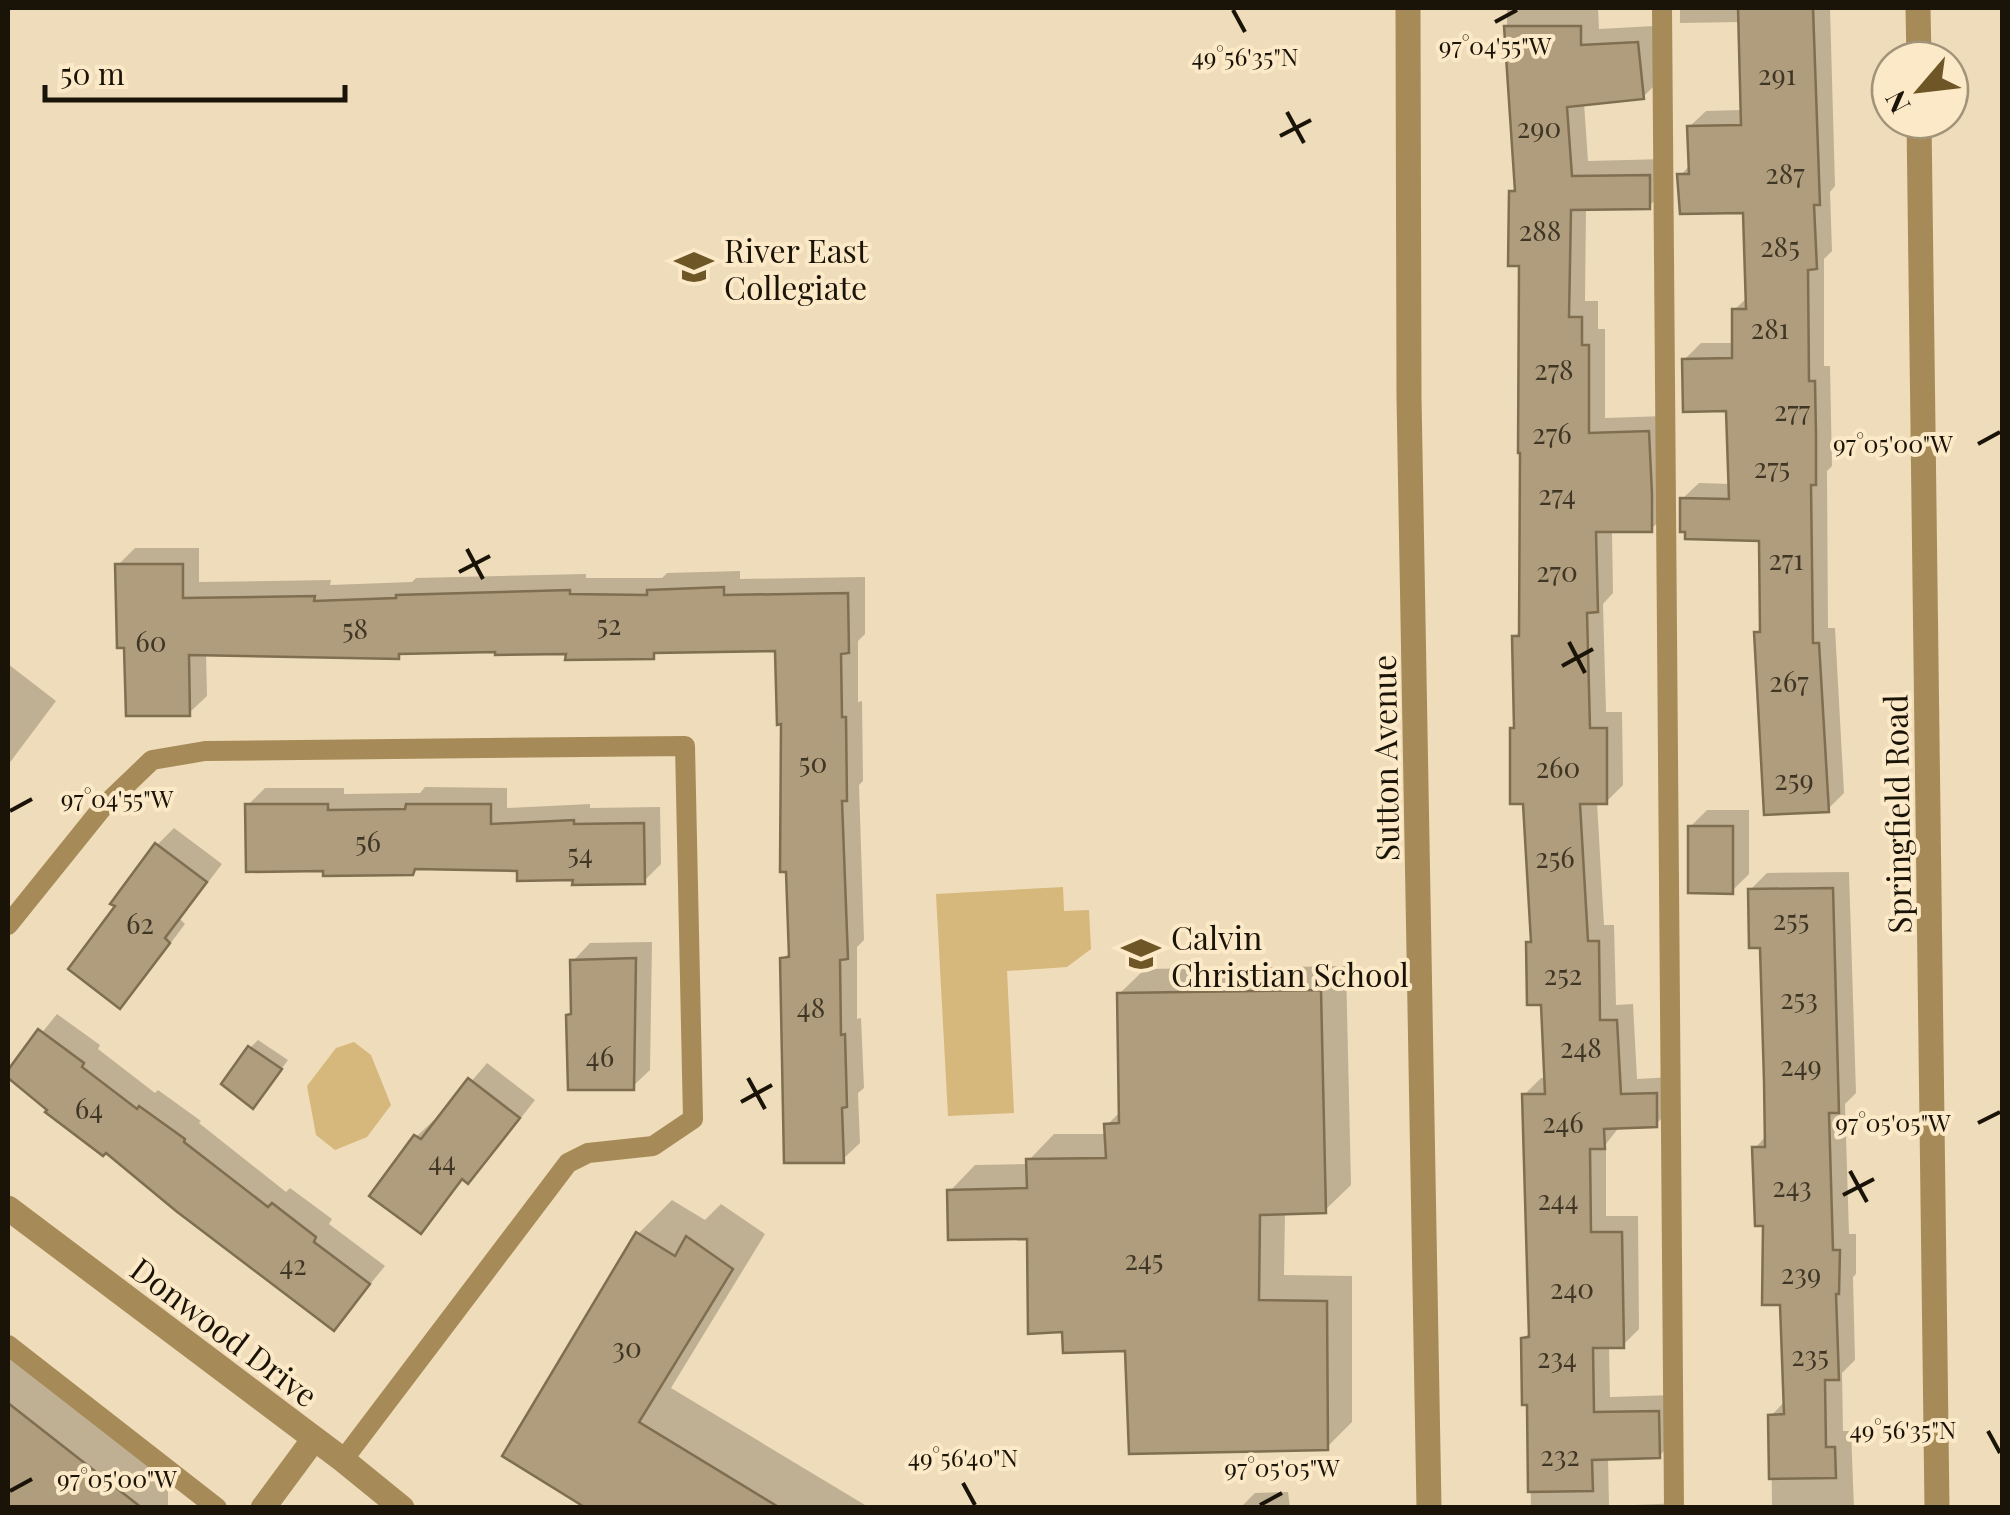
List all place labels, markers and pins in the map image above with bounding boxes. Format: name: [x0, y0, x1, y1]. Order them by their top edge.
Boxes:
place label: River East Collegiate: [724, 228, 869, 308]
school or university icon: River East Collegiate: [673, 246, 715, 288]
place label: Calvin Christian School: [1171, 915, 1409, 995]
school or university icon: Calvin Christian School: [1120, 933, 1162, 975]

